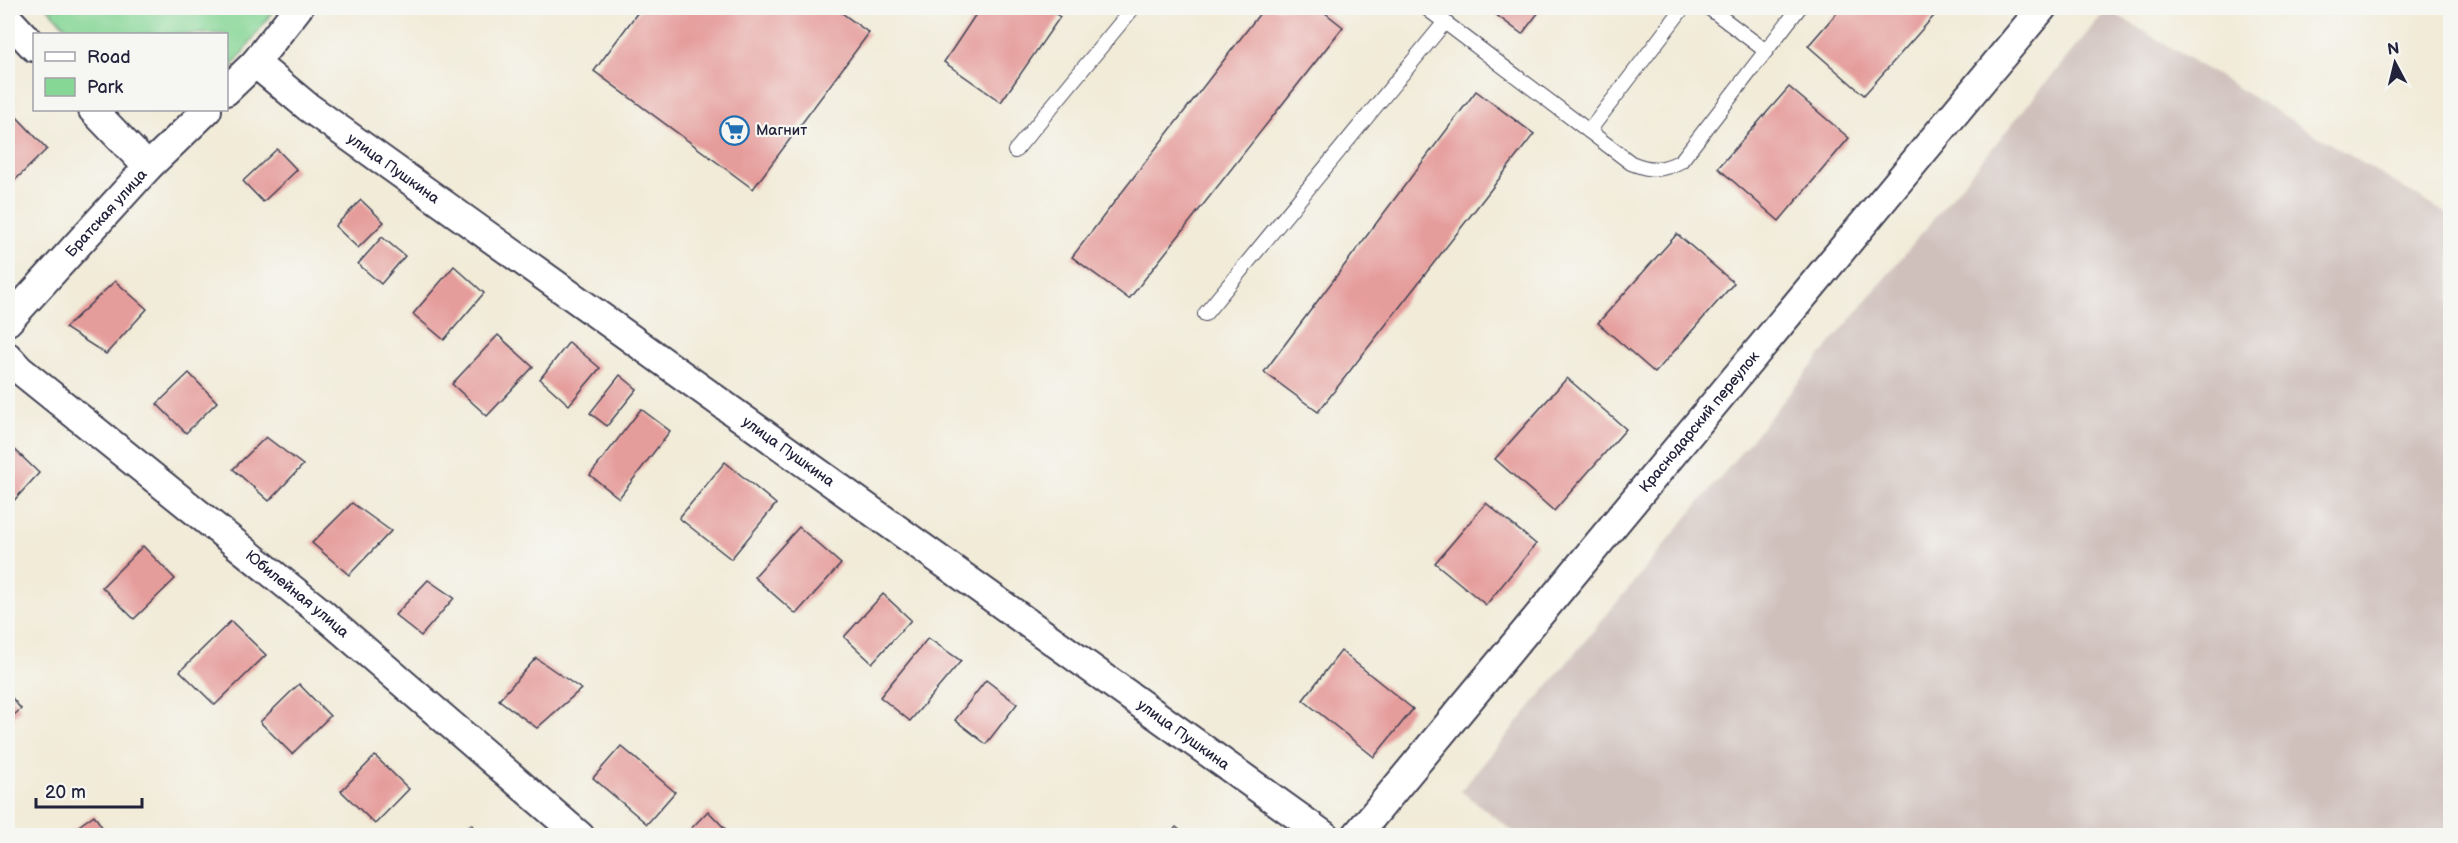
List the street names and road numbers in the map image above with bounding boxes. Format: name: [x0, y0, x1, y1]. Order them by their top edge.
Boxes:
street label: улица Пушкина: [344, 129, 443, 208]
street label: Братская улица: [61, 165, 151, 261]
street label: Краснодарский переулок: [1635, 347, 1763, 496]
street label: улица Пушкина: [739, 412, 838, 491]
street label: Юбилейная улица: [242, 546, 353, 642]
street label: улица Пушкина: [1134, 695, 1233, 774]

